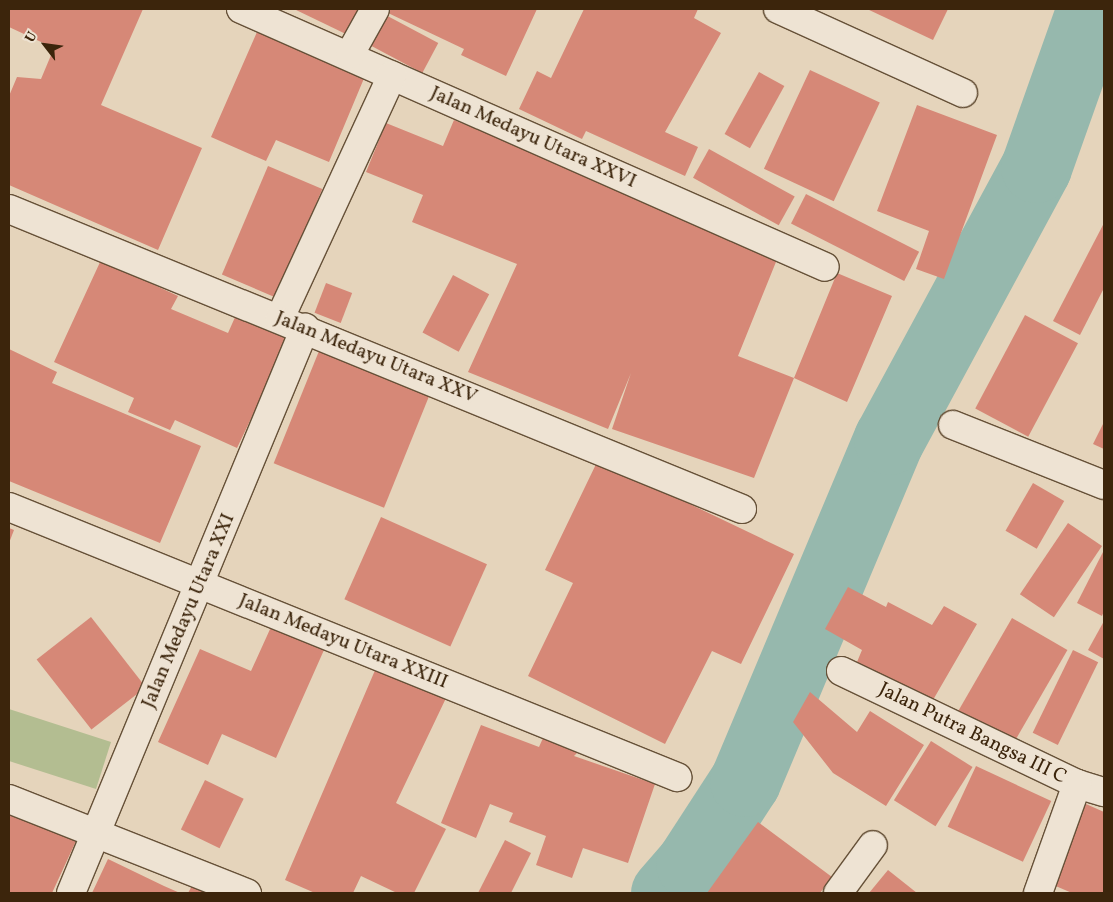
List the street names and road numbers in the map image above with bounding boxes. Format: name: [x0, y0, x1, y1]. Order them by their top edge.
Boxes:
street label: Jalan Medayu Utara XXVI: [426, 82, 640, 194]
street label: Jalan Medayu Utara XXV: [271, 306, 481, 410]
street label: Jalan Medayu Utara XXI: [137, 510, 241, 712]
street label: Jalan Medayu Utara XXIII: [235, 589, 451, 695]
street label: Jalan Putra Bangsa III C: [874, 678, 1070, 790]

